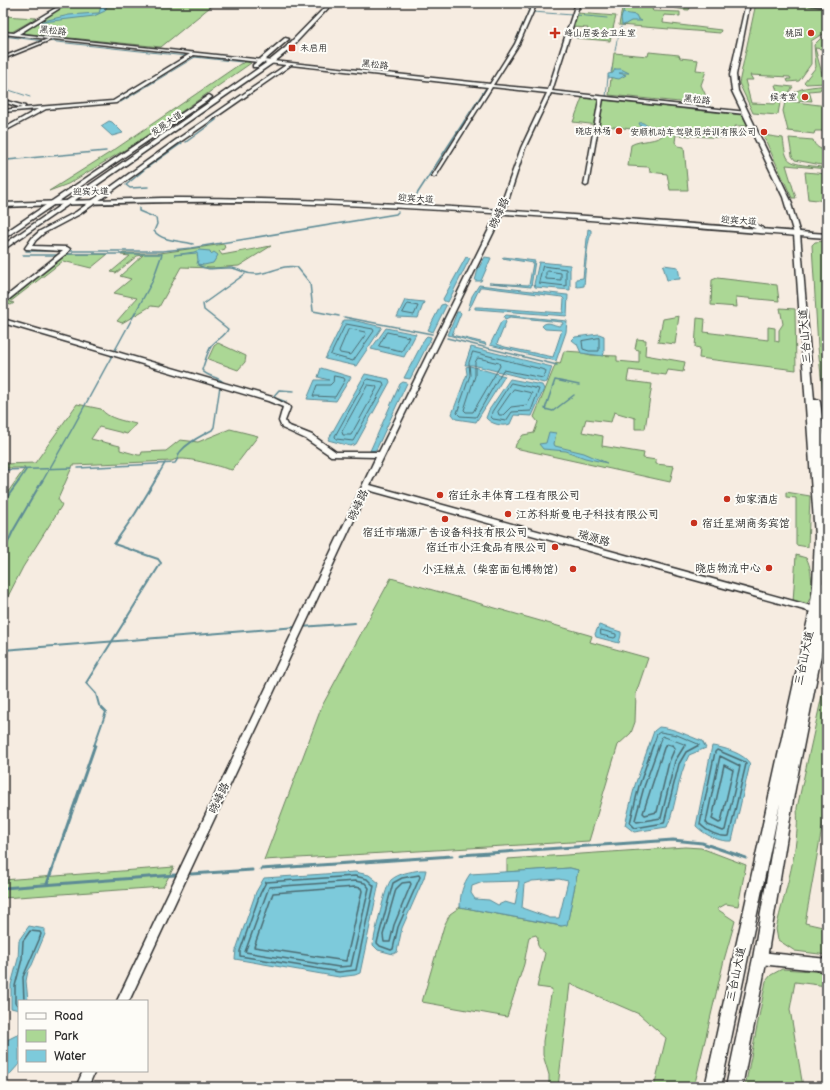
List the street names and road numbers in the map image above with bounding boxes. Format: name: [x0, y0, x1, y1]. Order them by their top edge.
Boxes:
street label: 黑松路: [39, 24, 67, 38]
street label: 黑松路: [361, 58, 389, 72]
street label: 黑松路: [683, 93, 711, 107]
street label: 发展大道: [149, 109, 185, 139]
street label: 迎宾大道: [73, 186, 109, 198]
street label: 迎宾大道: [398, 192, 434, 206]
street label: 晓峰路: [486, 195, 512, 231]
street label: 迎宾大道: [721, 214, 757, 228]
street label: 三台山大道: [797, 308, 813, 364]
street label: 晓峰路: [345, 487, 371, 523]
street label: 瑞源路: [576, 527, 612, 549]
street label: 三台山大道: [792, 630, 816, 686]
street label: 晓峰路: [206, 780, 232, 816]
street label: 三台山大道: [724, 946, 748, 1002]

